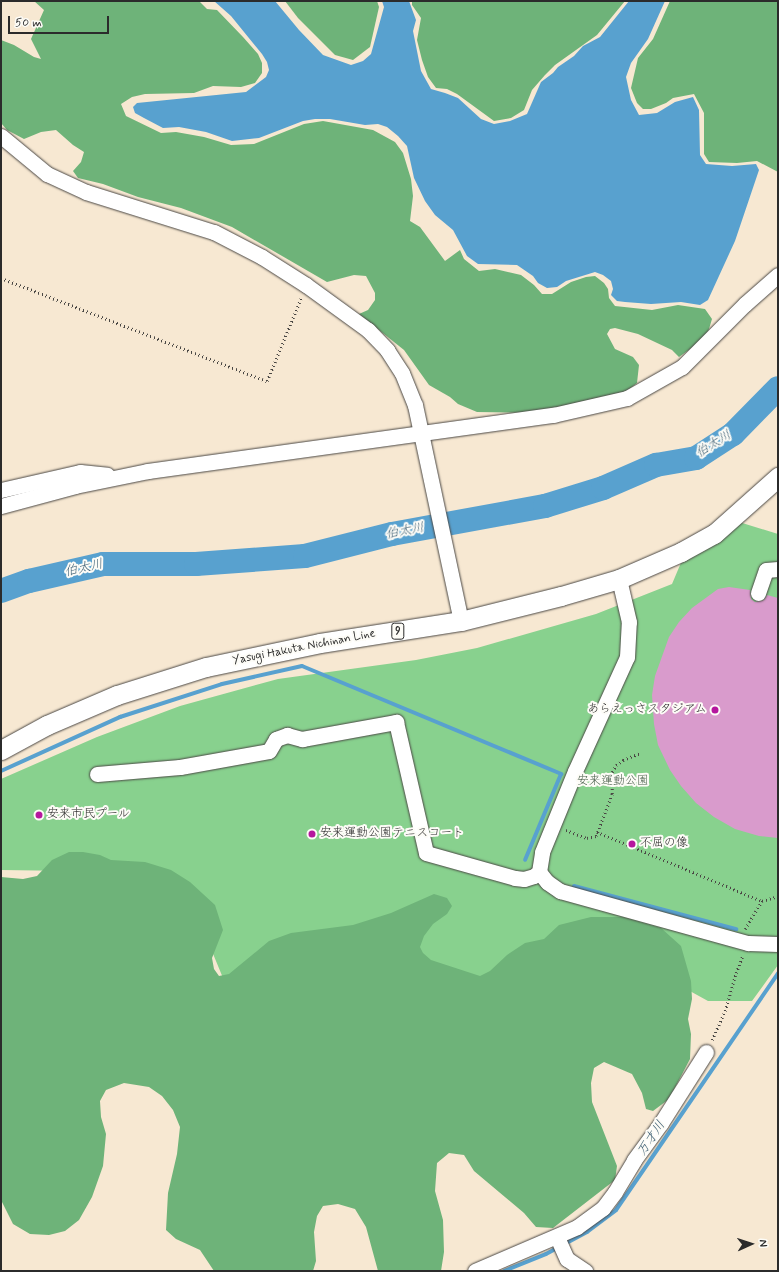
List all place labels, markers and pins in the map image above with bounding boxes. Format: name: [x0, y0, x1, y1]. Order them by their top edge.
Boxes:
place label: あらえっさスタジアム: [587, 703, 707, 717]
marker: あらえっさスタジアム: [710, 705, 720, 715]
place label: 安来市民プール: [47, 808, 130, 822]
marker: 安来市民プール: [34, 810, 44, 820]
place label: 安来運動公園テニスコート: [320, 827, 464, 841]
marker: 安来運動公園テニスコート: [307, 829, 317, 839]
place label: 不屈の像: [640, 837, 688, 851]
marker: 不屈の像: [627, 839, 637, 849]

